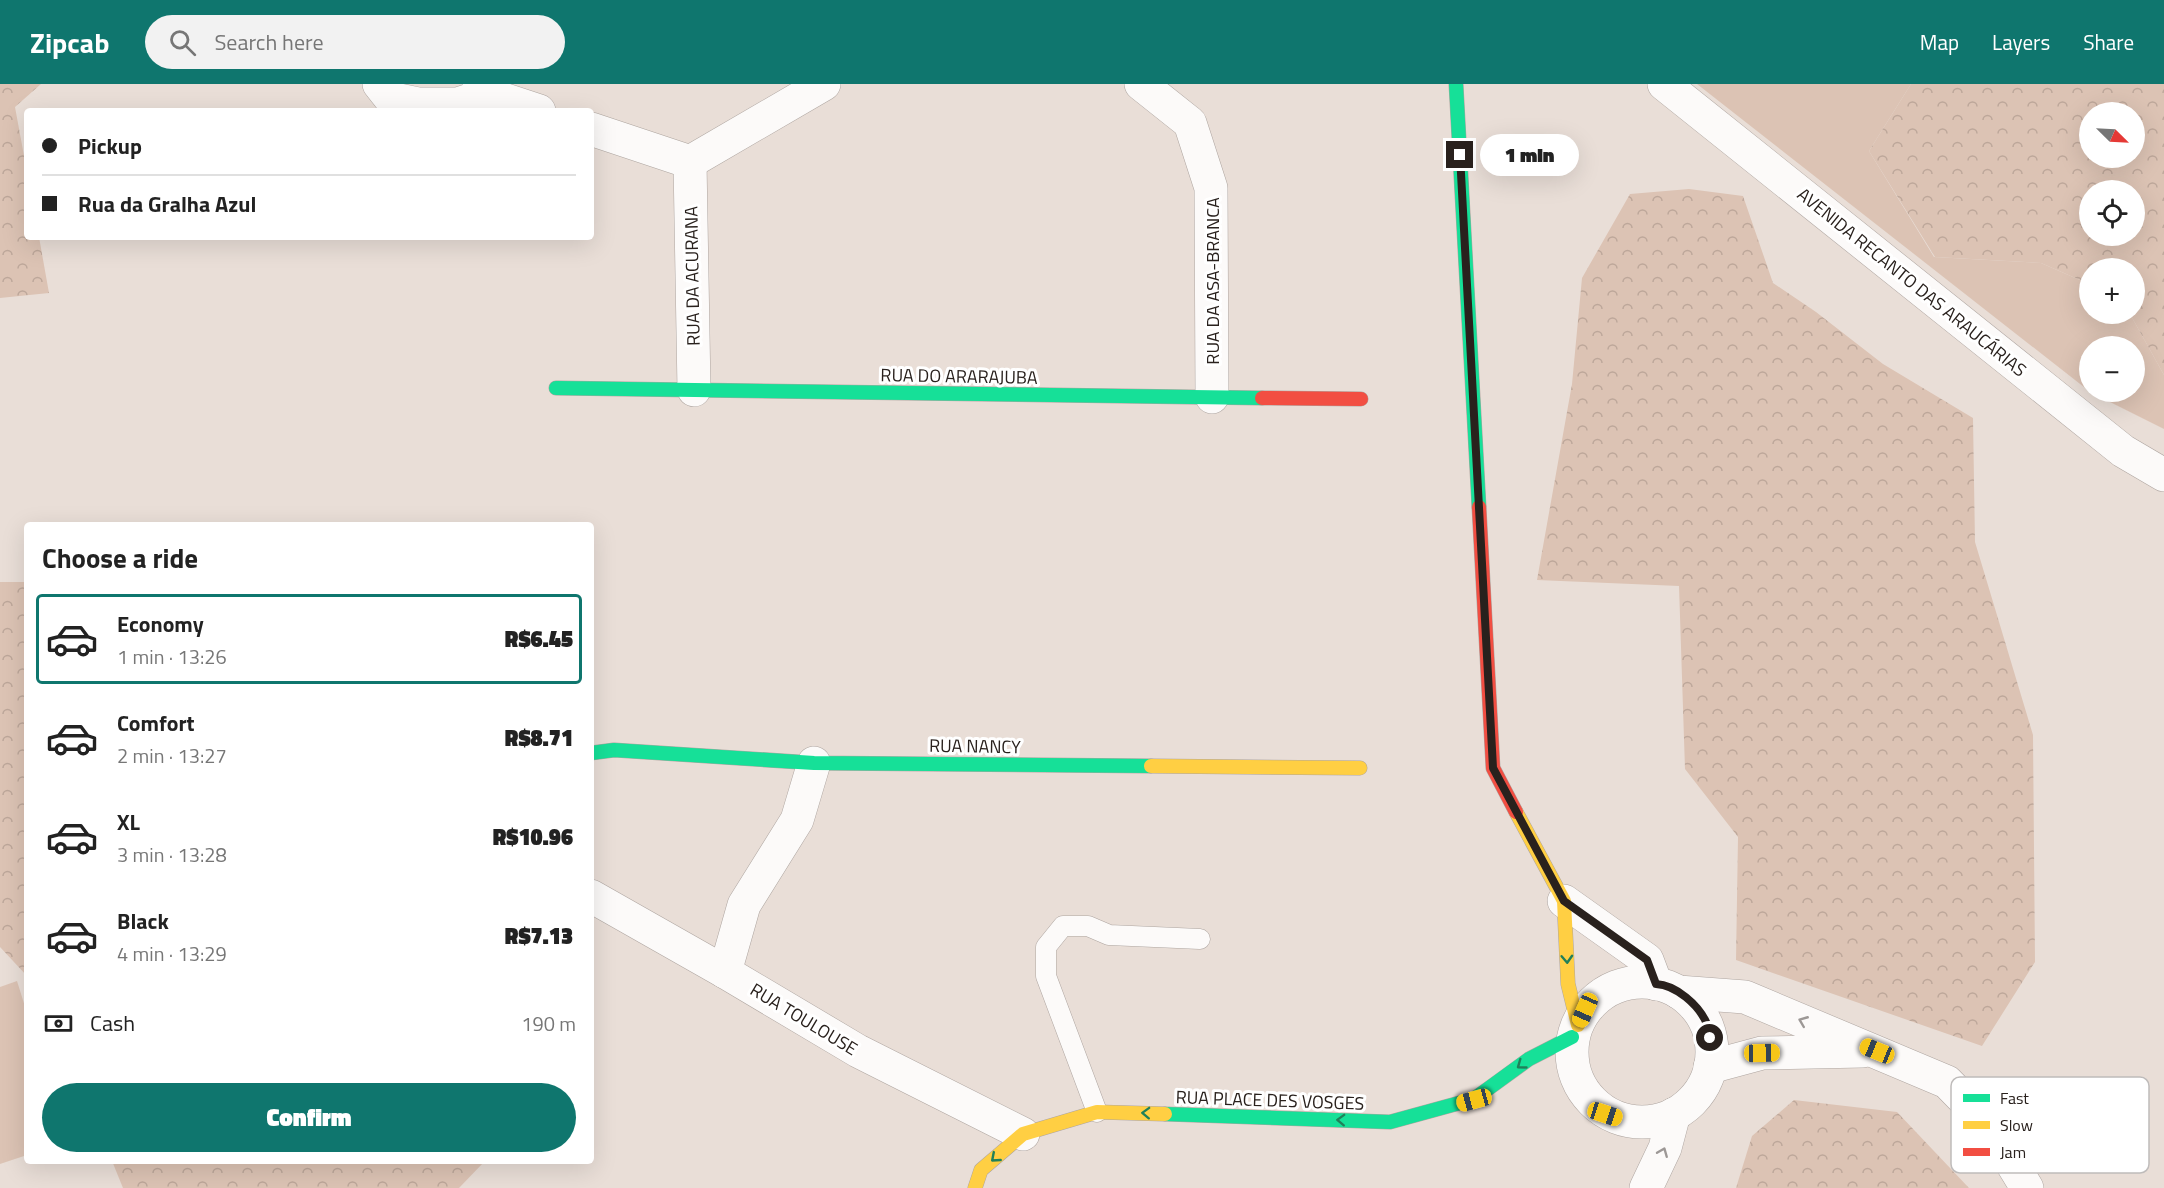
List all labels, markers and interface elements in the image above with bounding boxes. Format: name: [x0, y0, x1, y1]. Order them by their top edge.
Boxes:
search box: [145, 15, 565, 69]
text: Zipcab: [30, 21, 109, 64]
text: Search here: [214, 25, 324, 59]
icon: search: [166, 26, 199, 59]
text: Map: [1920, 26, 1959, 58]
text: Layers: [1992, 26, 2050, 58]
text: Share: [2083, 26, 2134, 58]
north arrow: [2079, 102, 2145, 168]
map controls: [2079, 102, 2145, 402]
text: Pickup: [78, 129, 142, 163]
callout: 1 min: [1481, 134, 1580, 176]
text: 1 min: [1505, 139, 1554, 170]
route end: [1446, 141, 1473, 168]
button: locate: [2079, 180, 2145, 246]
street label: AVENIDA RECANTO DAS ARAUCÁRIAS: [1792, 181, 2032, 383]
text: Rua da Gralha Azul: [78, 187, 256, 221]
street label: RUA DA ASA-BRANCA: [1199, 197, 1226, 365]
street label: RUA DA ACURANA: [677, 206, 707, 346]
button: +: [2079, 258, 2145, 324]
button: −: [2079, 336, 2145, 402]
street label: RUA DO ARARAJUBA: [880, 361, 1038, 391]
text: Choose a ride: [42, 537, 198, 578]
text: Economy: [117, 607, 204, 641]
icon: car: [45, 612, 99, 666]
text: R$6.45: [505, 622, 573, 656]
text: 1 min · 13:26: [117, 641, 227, 672]
text: Comfort: [117, 706, 195, 740]
icon: car: [45, 711, 99, 765]
text: R$8.71: [505, 721, 573, 755]
street label: RUA NANCY: [929, 732, 1021, 760]
text: 2 min · 13:27: [117, 740, 227, 771]
text: XL: [117, 805, 140, 839]
icon: car: [45, 810, 99, 864]
text: R$10.96: [493, 820, 573, 854]
text: 3 min · 13:28: [117, 839, 227, 870]
text: Black: [117, 904, 169, 938]
icon: car: [45, 909, 99, 963]
text: R$7.13: [505, 919, 573, 953]
text: 4 min · 13:29: [117, 938, 227, 969]
one-way arrow: [1561, 955, 1574, 964]
street label: RUA TOULOUSE: [745, 976, 863, 1062]
car: [1569, 990, 1601, 1030]
text: Cash: [90, 1006, 135, 1040]
icon: cash: [42, 1007, 75, 1040]
text: 190 m: [521, 1008, 576, 1039]
one-way arrow: [1798, 1016, 1809, 1028]
route start: [1696, 1024, 1723, 1051]
car: [1857, 1036, 1897, 1066]
car: [1744, 1044, 1780, 1062]
one-way arrow: [1517, 1058, 1528, 1069]
legend: [1951, 1077, 2149, 1173]
button: Confirm: [42, 1083, 576, 1152]
street label: RUA PLACE DES VOSGES: [1175, 1083, 1365, 1117]
text: Fast: [2000, 1086, 2029, 1110]
car: [1454, 1087, 1494, 1113]
car: [1585, 1100, 1625, 1128]
one-way arrow: [1141, 1107, 1150, 1120]
text: Slow: [2000, 1113, 2033, 1137]
one-way arrow: [1336, 1114, 1345, 1127]
text: Jam: [2000, 1140, 2026, 1164]
one-way arrow: [1656, 1147, 1668, 1158]
one-way arrow: [991, 1151, 1002, 1162]

